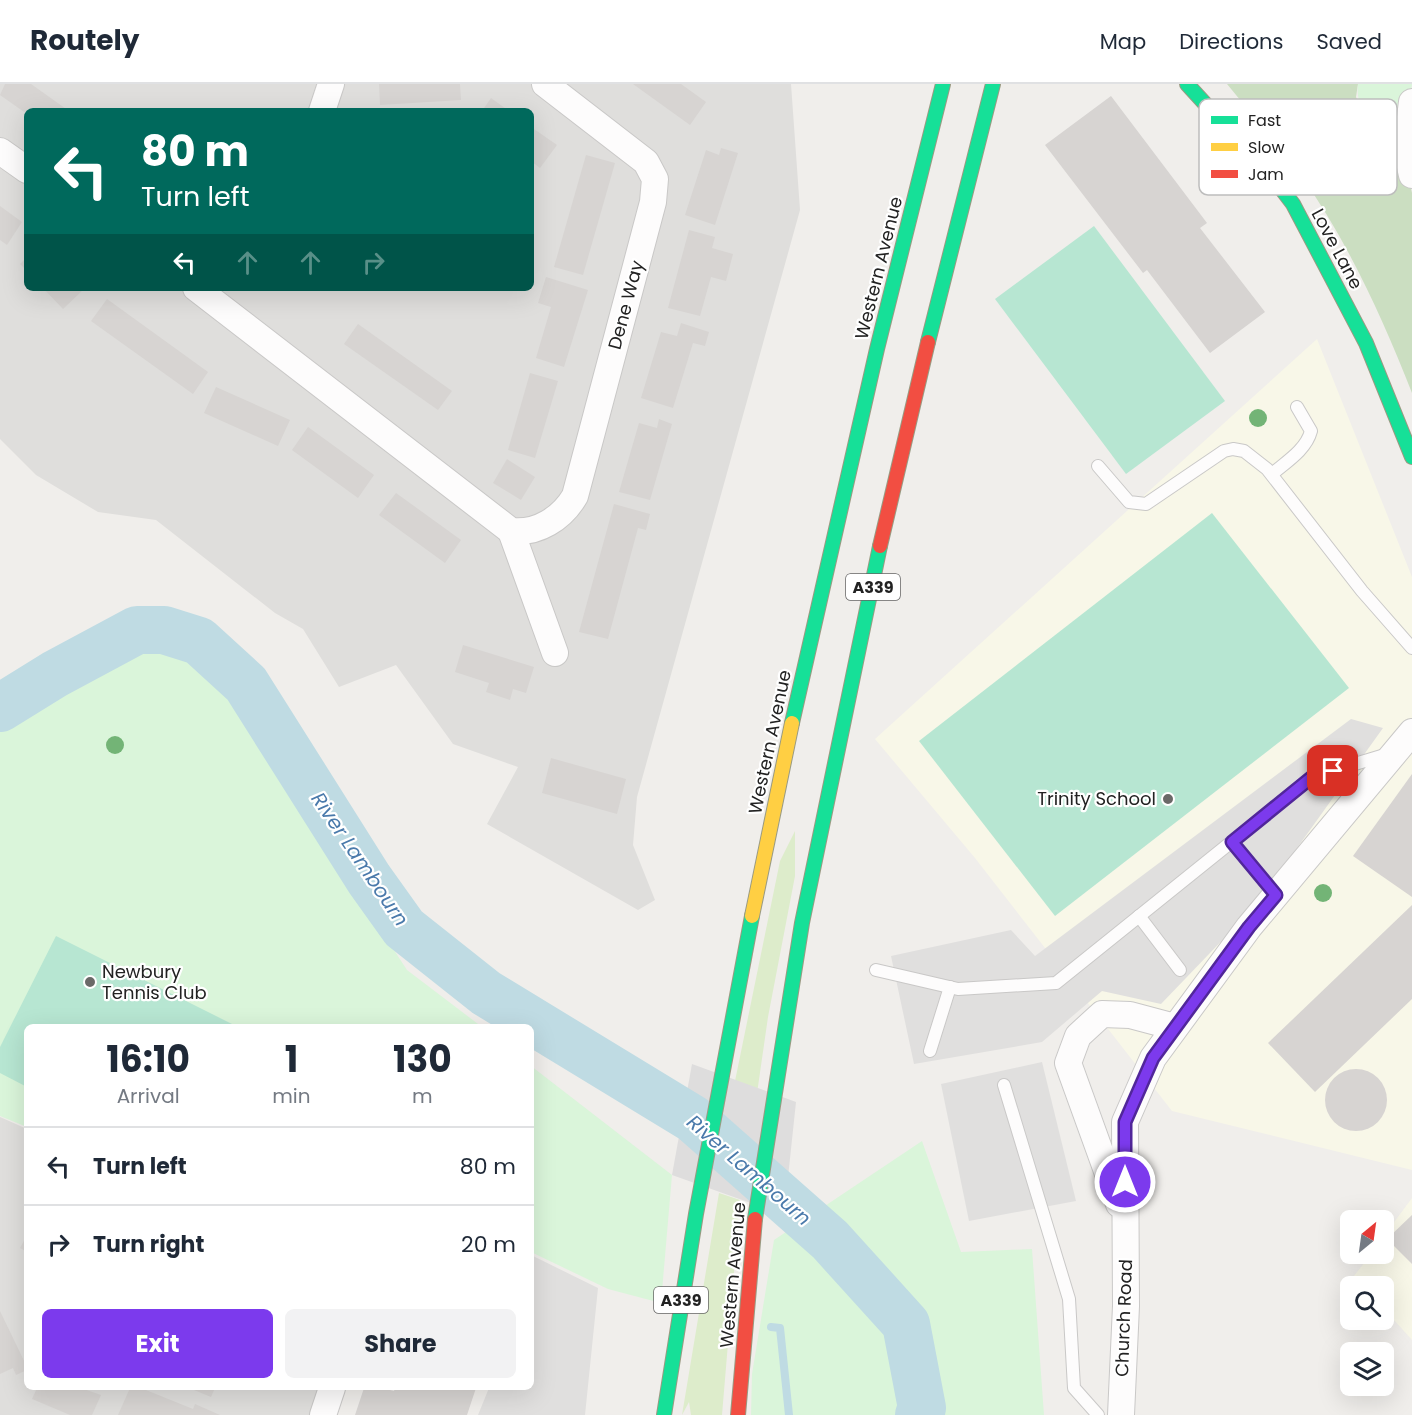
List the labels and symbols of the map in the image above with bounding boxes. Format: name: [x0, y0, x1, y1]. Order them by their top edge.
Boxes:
legend: [1199, 99, 1397, 195]
text: Fast: [1248, 109, 1281, 132]
text: Slow: [1248, 136, 1285, 159]
text: Jam: [1248, 163, 1284, 186]
street label: Western Avenue: [849, 194, 908, 342]
street label: Love Lane: [1306, 204, 1369, 293]
street label: Dene Way: [602, 258, 649, 352]
road number: A339: [846, 574, 900, 600]
street label: Western Avenue: [742, 668, 797, 816]
pin: [1307, 745, 1358, 796]
water label: River Lambourn: [305, 786, 415, 932]
place label: Trinity School: [1037, 786, 1156, 811]
marker: Trinity School: [1161, 792, 1175, 806]
place label: Newbury Tennis Club: [102, 959, 207, 1005]
marker: Newbury Tennis Club: [83, 975, 97, 989]
water label: River Lambourn: [681, 1108, 817, 1232]
position arrow: [1093, 1150, 1157, 1214]
street label: Western Avenue: [714, 1201, 751, 1349]
north arrow: [1340, 1210, 1394, 1264]
street label: Church Road: [1109, 1259, 1138, 1377]
road number: A339: [654, 1287, 708, 1313]

